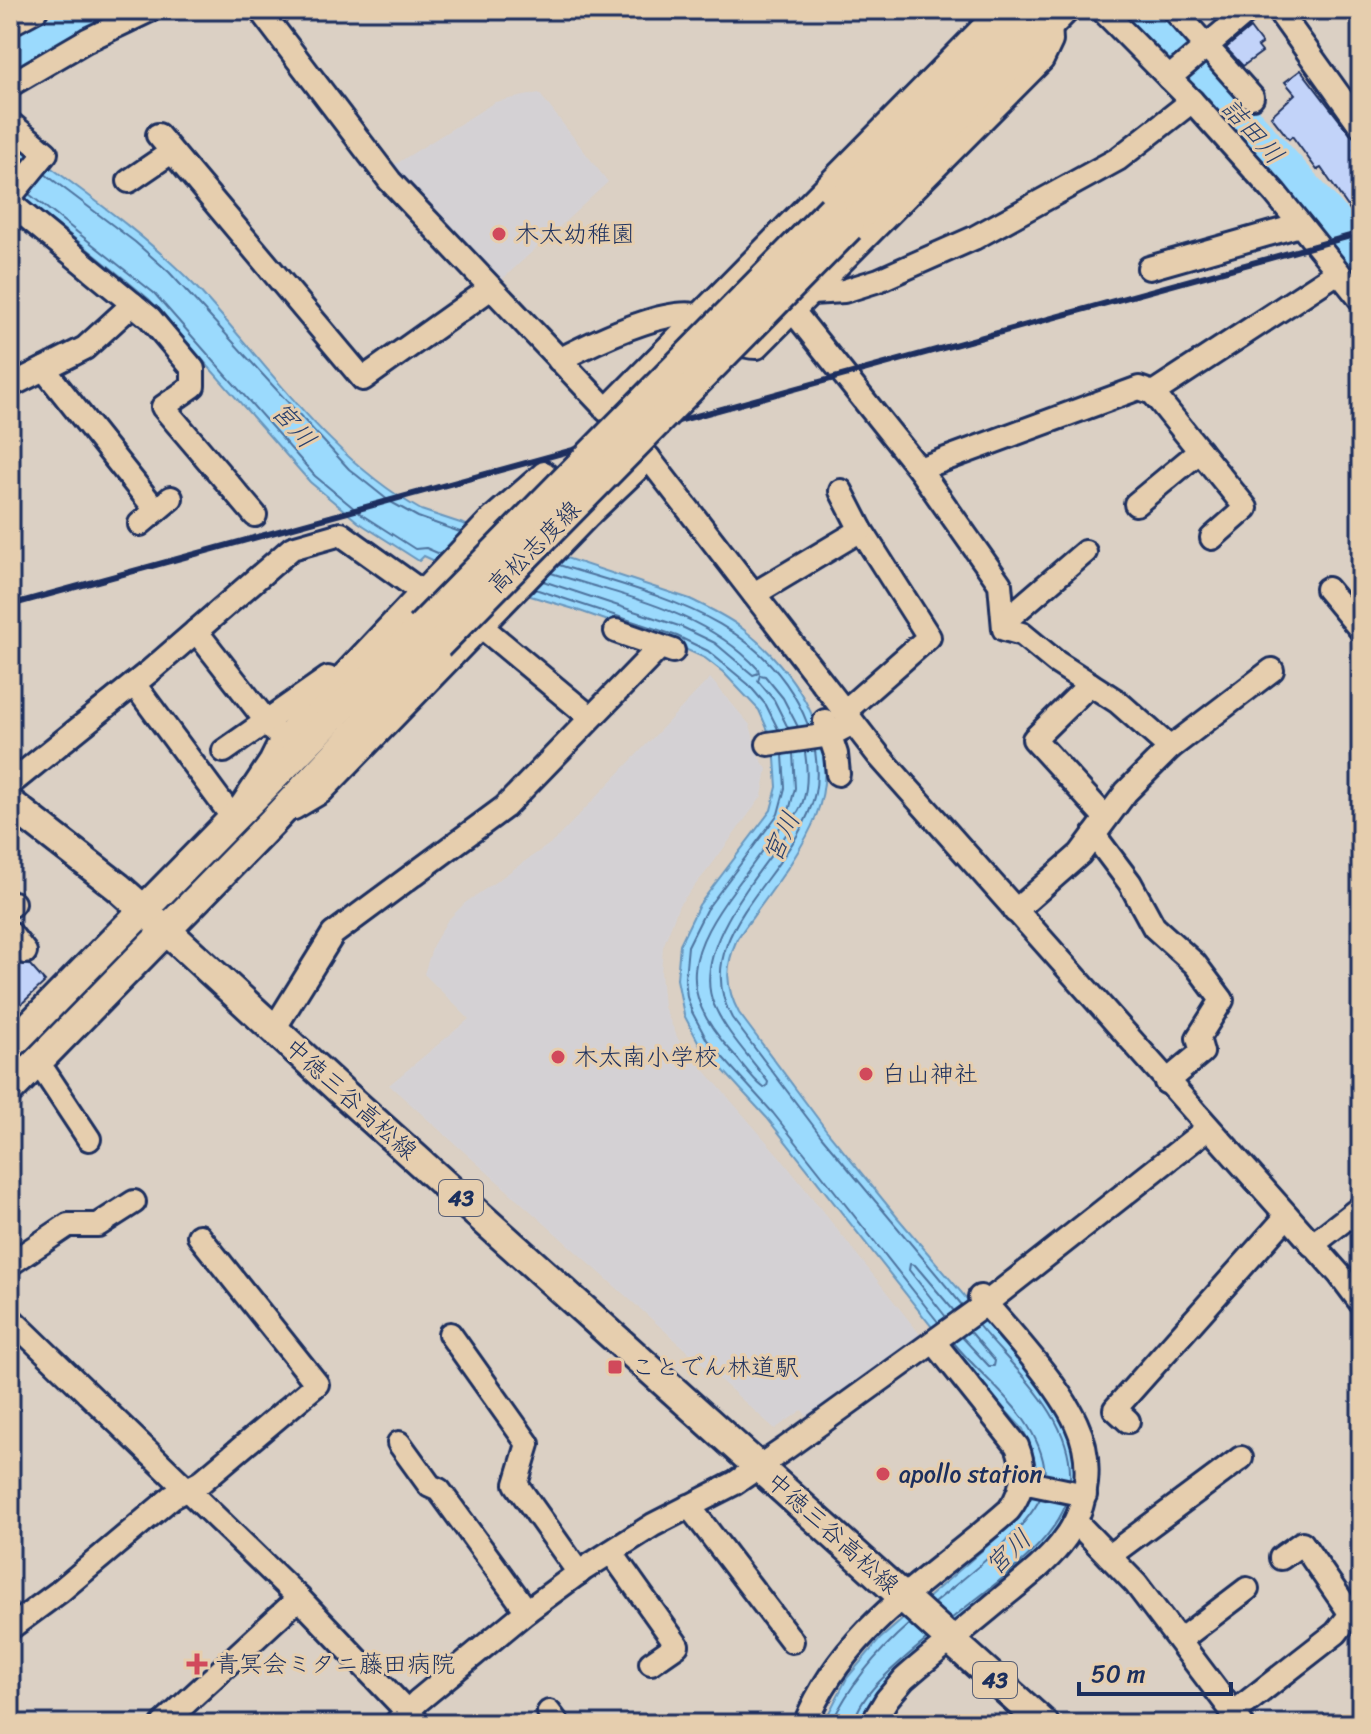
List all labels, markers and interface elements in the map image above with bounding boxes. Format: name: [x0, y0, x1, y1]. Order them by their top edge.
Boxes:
water label: 詰田川: [1210, 87, 1296, 175]
place label: 木太幼稚園: [515, 213, 635, 255]
marker: 木太幼稚園: [490, 225, 508, 243]
water label: 宮川: [260, 390, 328, 460]
street label: 高松志度線: [477, 490, 591, 604]
water label: 宮川: [749, 804, 813, 870]
street label: 中徳三谷高松線: [275, 1027, 427, 1171]
place label: 木太南小学校: [574, 1036, 718, 1078]
marker: 木太南小学校: [549, 1048, 567, 1066]
place label: 白山神社: [882, 1053, 978, 1095]
marker: 白山神社: [857, 1065, 875, 1083]
road number: 43: [439, 1180, 483, 1216]
place label: ことでん林道駅: [631, 1346, 799, 1388]
marker: ことでん林道駅: [606, 1358, 624, 1376]
place label: apollo station: [899, 1453, 1042, 1495]
street label: 中徳三谷高松線: [757, 1461, 909, 1605]
marker: apollo station: [874, 1465, 892, 1483]
water label: 宮川: [973, 1517, 1043, 1587]
place label: 青冥会ミタニ藤田病院: [215, 1643, 455, 1685]
scale bar: [1079, 1646, 1231, 1696]
marker: 青冥会ミタニ藤田病院: [186, 1653, 208, 1675]
text: 50 m: [1091, 1653, 1146, 1695]
road number: 43: [973, 1662, 1017, 1698]

